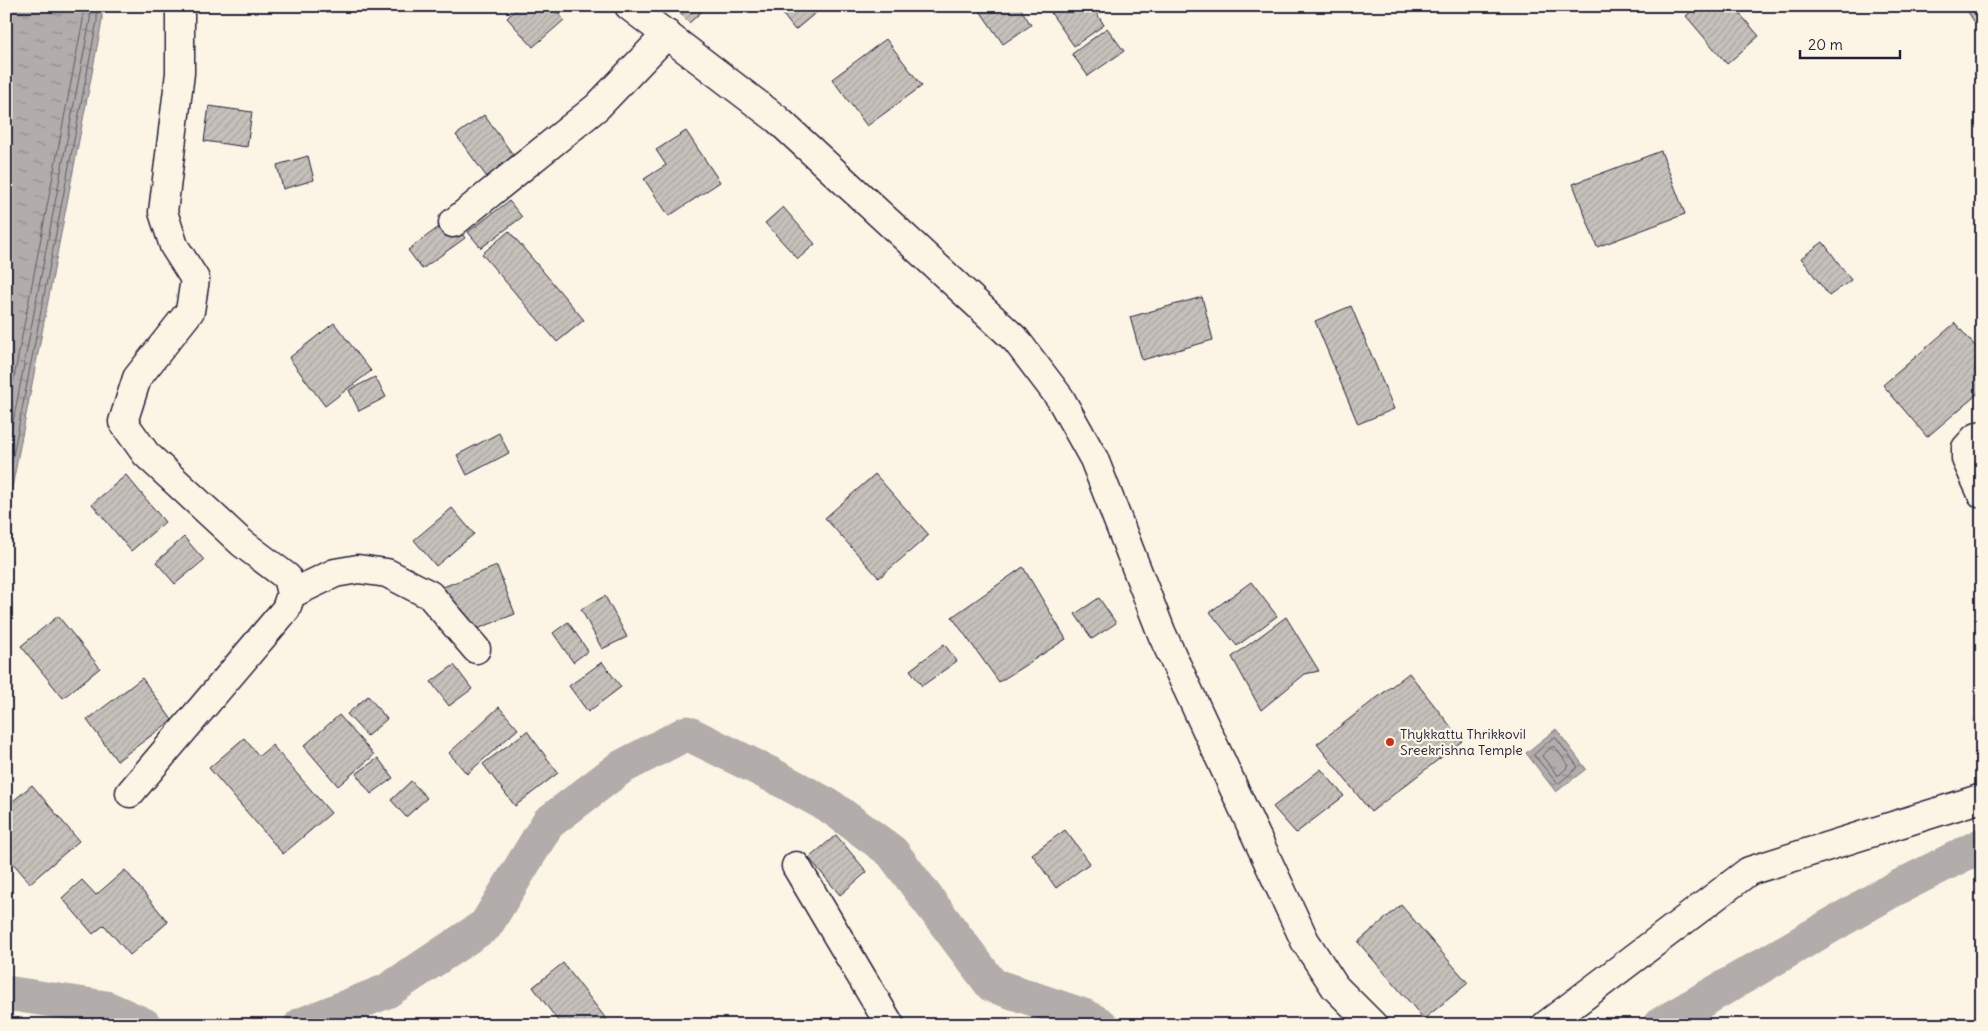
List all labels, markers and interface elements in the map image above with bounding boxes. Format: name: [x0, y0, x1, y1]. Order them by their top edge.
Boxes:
scale bar: [1800, 28, 1900, 60]
text: 20 m: [1808, 35, 1843, 54]
place label: Thykkattu Thrikkovil Sreekrishna Temple: [1400, 725, 1526, 759]
marker: Thykkattu Thrikkovil Sreekrishna Temple: [1384, 736, 1396, 748]

